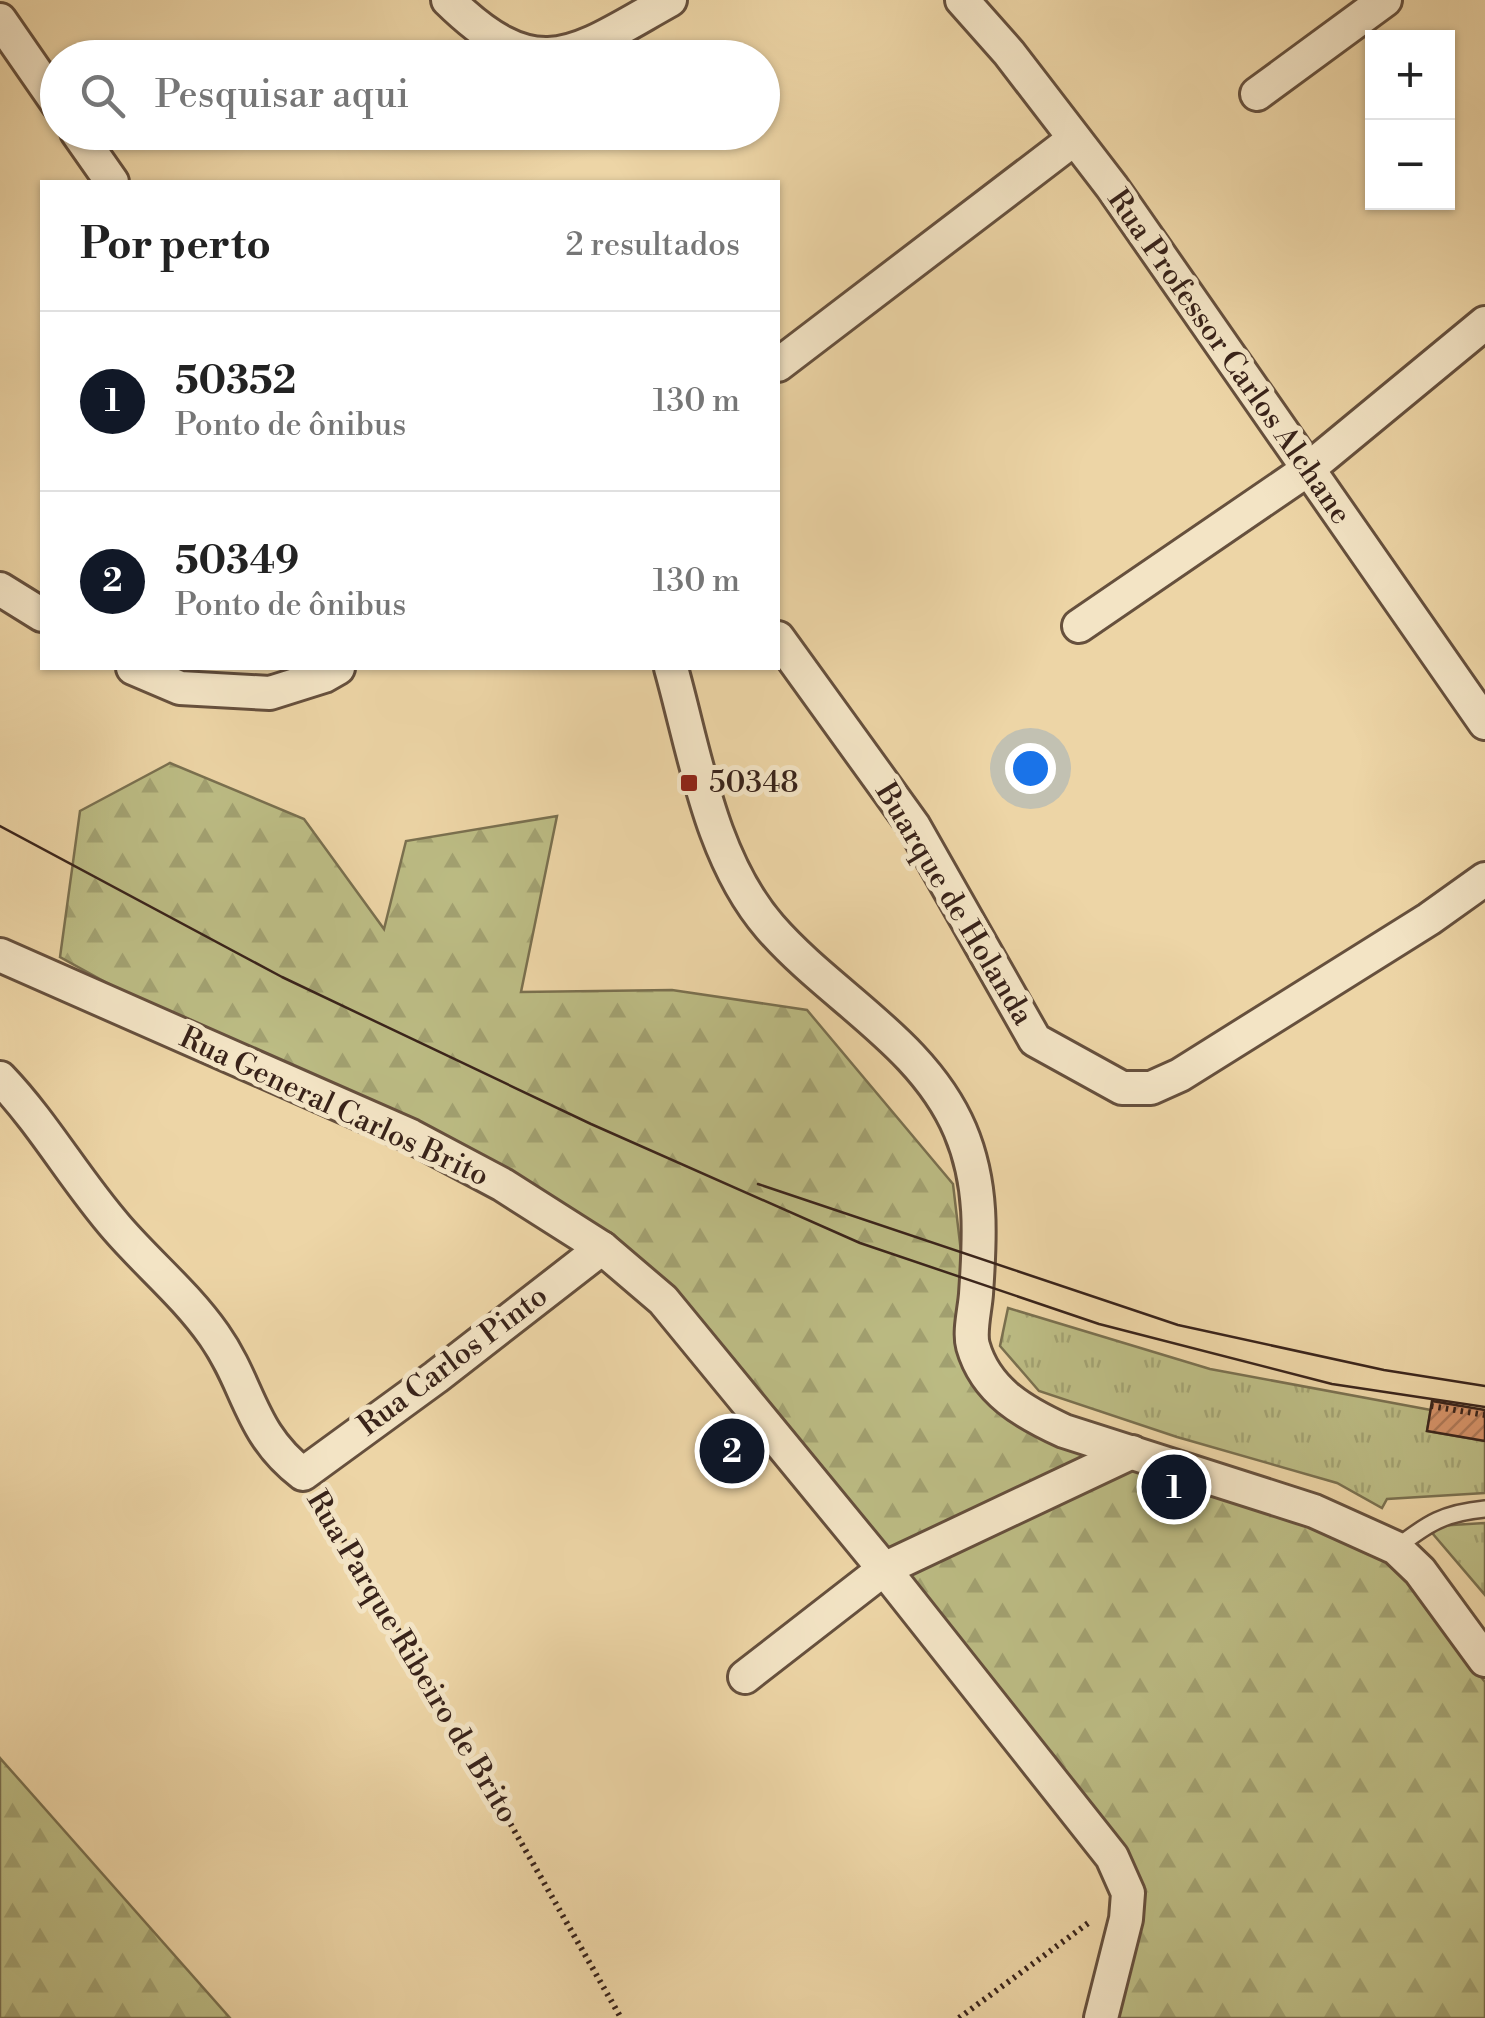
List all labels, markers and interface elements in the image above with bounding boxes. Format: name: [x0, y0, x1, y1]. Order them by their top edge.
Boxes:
map controls: [1365, 30, 1455, 210]
button: +: [1365, 30, 1455, 120]
search box: [40, 40, 780, 150]
icon: search: [75, 68, 130, 123]
text: Pesquisar aqui: [155, 72, 409, 119]
button: −: [1365, 120, 1455, 210]
street label: Rua Professor Carlos Alchane: [1099, 182, 1359, 532]
text: Por perto: [80, 219, 271, 272]
text: 2 resultados: [566, 225, 740, 265]
text: 50352: [175, 358, 296, 405]
text: 1: [105, 381, 120, 421]
text: 130 m: [653, 381, 740, 421]
text: Ponto de ônibus: [175, 405, 406, 445]
text: 50349: [175, 538, 299, 585]
text: 2: [102, 561, 123, 601]
text: 130 m: [653, 561, 740, 601]
text: Ponto de ônibus: [175, 585, 406, 625]
your location: [1005, 743, 1056, 794]
place label: 50348: [709, 764, 799, 802]
marker: 50348: [678, 772, 700, 794]
street label: Buarque de Holanda: [866, 775, 1042, 1033]
street label: Rua General Carlos Brito: [173, 1019, 495, 1195]
street label: Rua Carlos Pinto: [351, 1277, 555, 1445]
pin: 2: [700, 1414, 764, 1488]
pin: 1: [1142, 1450, 1206, 1524]
street label: Rua Parque Ribeiro de Brito: [298, 1484, 526, 1830]

